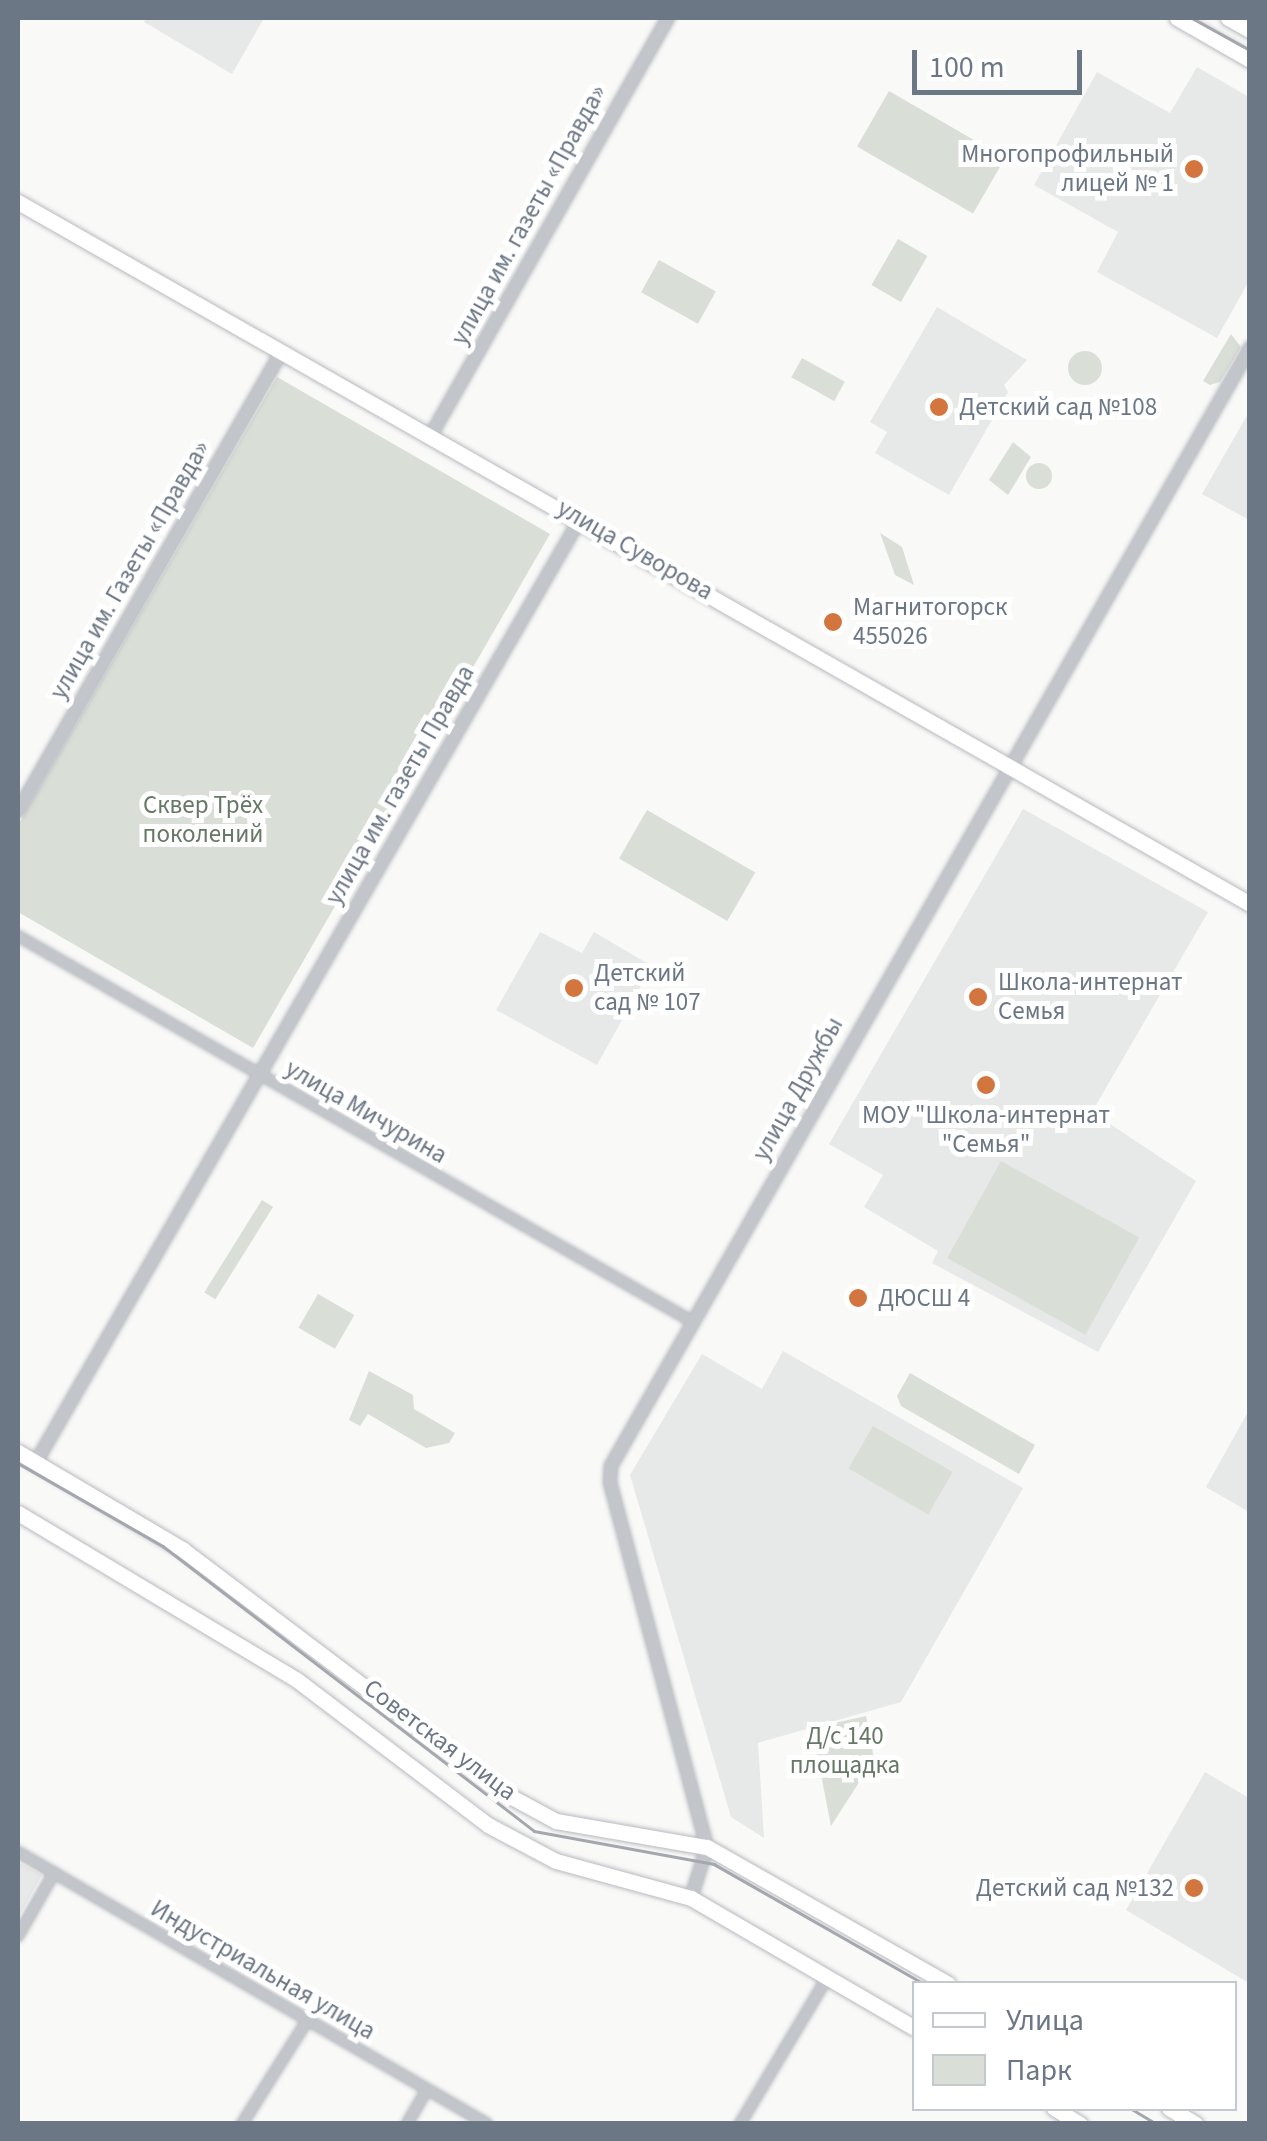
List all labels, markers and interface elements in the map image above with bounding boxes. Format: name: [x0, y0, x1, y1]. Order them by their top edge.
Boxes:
scale bar: [917, 30, 1087, 92]
text: 100 m: [929, 46, 1005, 89]
street label: улица им. газеты «Правда»: [445, 80, 613, 350]
place label: Многопрофильный лицей № 1: [961, 140, 1174, 199]
marker: Многопрофильный лицей № 1: [1183, 158, 1205, 180]
place label: Детский сад №108: [959, 392, 1157, 422]
marker: Детский сад №108: [928, 396, 950, 418]
street label: улица им. Газеты «Правда»: [44, 435, 216, 705]
street label: улица Суворова: [552, 493, 718, 607]
place label: Магнитогорск 455026: [853, 593, 1007, 652]
marker: Магнитогорск 455026: [822, 611, 844, 633]
street label: улица им. газеты Правда: [319, 660, 481, 910]
park label: Сквер Трёх поколений: [143, 791, 263, 850]
place label: Детский сад № 107: [594, 959, 701, 1018]
place label: Школа-интернат Семья: [998, 968, 1182, 1027]
marker: Детский сад № 107: [563, 977, 585, 999]
marker: Школа-интернат Семья: [967, 986, 989, 1008]
street label: улица Дружбы: [746, 1012, 850, 1166]
street label: улица Мичурина: [280, 1054, 452, 1170]
marker: МОУ "Школа-интернат "Семья": [975, 1074, 997, 1096]
place label: МОУ "Школа-интернат "Семья": [862, 1101, 1110, 1160]
place label: ДЮСШ 4: [878, 1283, 970, 1313]
marker: ДЮСШ 4: [847, 1287, 869, 1309]
street label: Советская улица: [358, 1673, 522, 1807]
park label: Д/с 140 площадка: [790, 1722, 900, 1781]
place label: Детский сад №132: [976, 1873, 1174, 1903]
marker: Детский сад №132: [1183, 1877, 1205, 1899]
street label: Индустриальная улица: [145, 1893, 381, 2047]
legend: [912, 1981, 1237, 2111]
text: Улица: [1006, 1999, 1084, 2042]
text: Парк: [1006, 2049, 1072, 2092]

